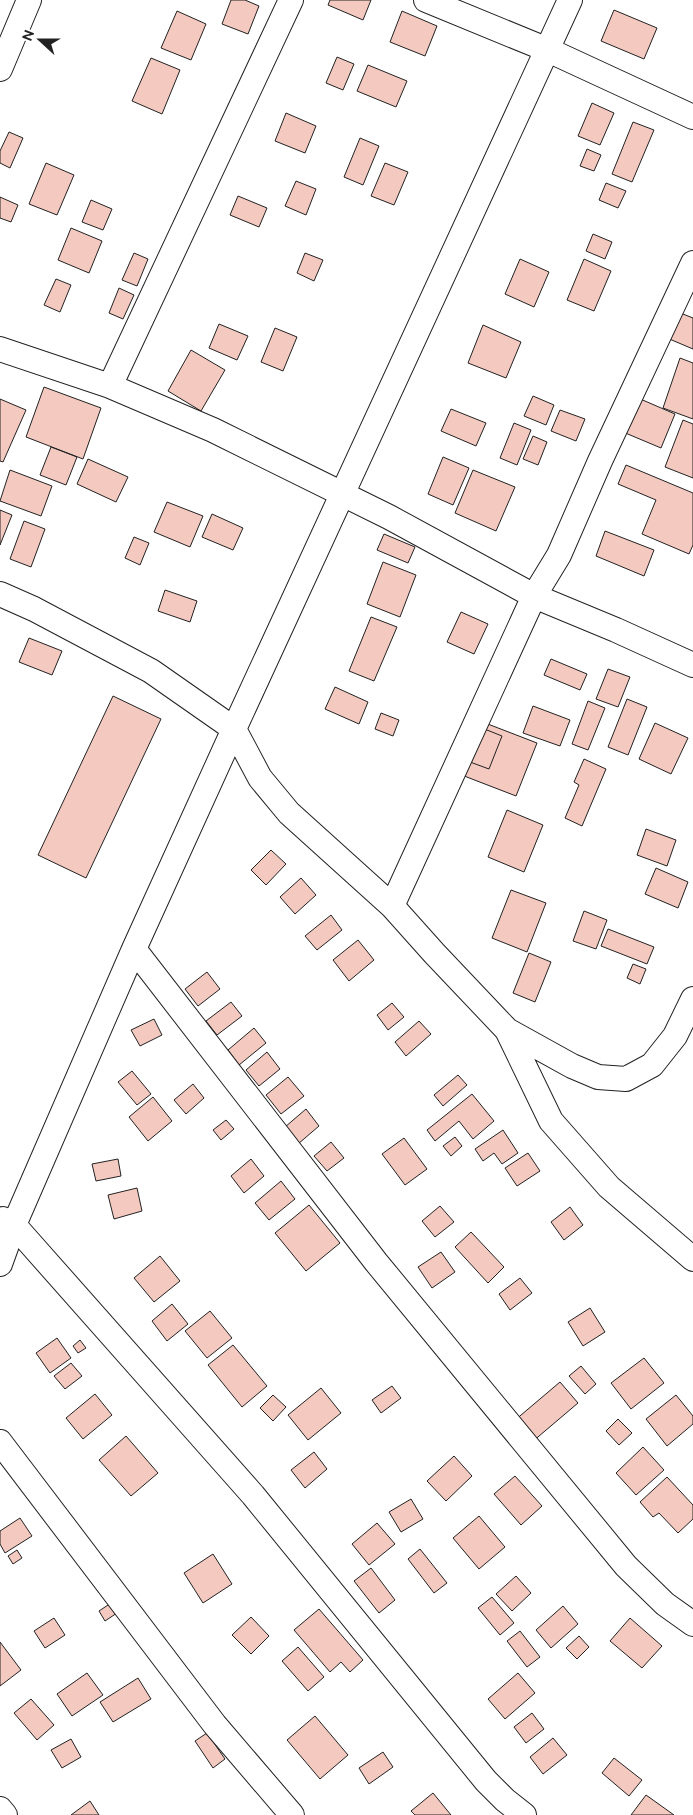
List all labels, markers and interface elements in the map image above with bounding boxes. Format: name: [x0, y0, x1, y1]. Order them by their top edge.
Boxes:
north arrow: [15, 15, 65, 65]
text: N: [19, 28, 37, 43]

